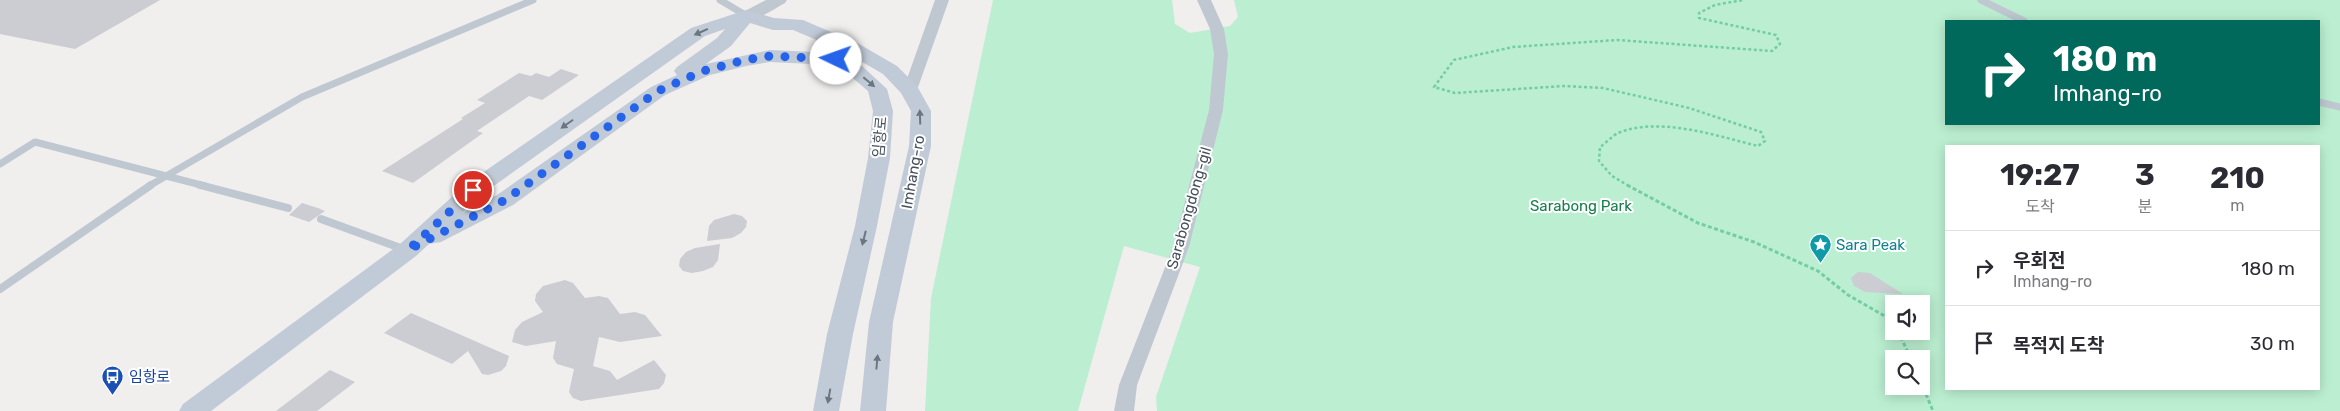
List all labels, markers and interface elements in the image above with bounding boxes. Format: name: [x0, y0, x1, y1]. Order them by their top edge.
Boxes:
one-way arrow: [694, 29, 708, 37]
position arrow: [809, 32, 861, 84]
text: 180 m: [2053, 38, 2157, 80]
icon: right: [1970, 40, 2035, 105]
one-way arrow: [862, 76, 875, 87]
text: Imhang-ro: [2053, 80, 2162, 107]
one-way arrow: [916, 109, 924, 125]
street label: 임항로: [869, 116, 891, 158]
one-way arrow: [560, 119, 574, 129]
street label: Imhang-ro: [898, 134, 928, 210]
street label: Sarabongdong-gil: [1163, 145, 1215, 271]
text: 19:27: [2000, 157, 2080, 193]
text: 3: [2135, 157, 2155, 193]
text: 210: [2210, 160, 2265, 196]
pin: [452, 169, 494, 211]
icon: arrive: [459, 176, 487, 204]
text: m: [2230, 196, 2245, 215]
park label: Sarabong Park: [1530, 197, 1632, 215]
text: 도착: [2025, 197, 2055, 216]
text: 분: [2138, 197, 2152, 216]
one-way arrow: [860, 230, 868, 245]
place icon: Sara Peak: [1808, 233, 1832, 264]
place label: Sara Peak: [1836, 236, 1905, 254]
text: 우회전: [2013, 249, 2065, 272]
icon: right: [1970, 254, 1998, 282]
text: 180 m: [2241, 257, 2295, 280]
text: Imhang-ro: [2013, 272, 2092, 291]
map controls: [1885, 295, 1930, 395]
button: sound: [1885, 295, 1930, 340]
icon: arrive: [1970, 329, 1998, 357]
text: 30 m: [2250, 332, 2295, 355]
text: 목적지 도착: [2013, 334, 2104, 357]
button: search: [1885, 350, 1930, 395]
one-way arrow: [873, 354, 881, 370]
bus stop icon: 임항로: [101, 365, 125, 396]
place label: 임항로: [129, 368, 170, 386]
one-way arrow: [824, 389, 832, 405]

